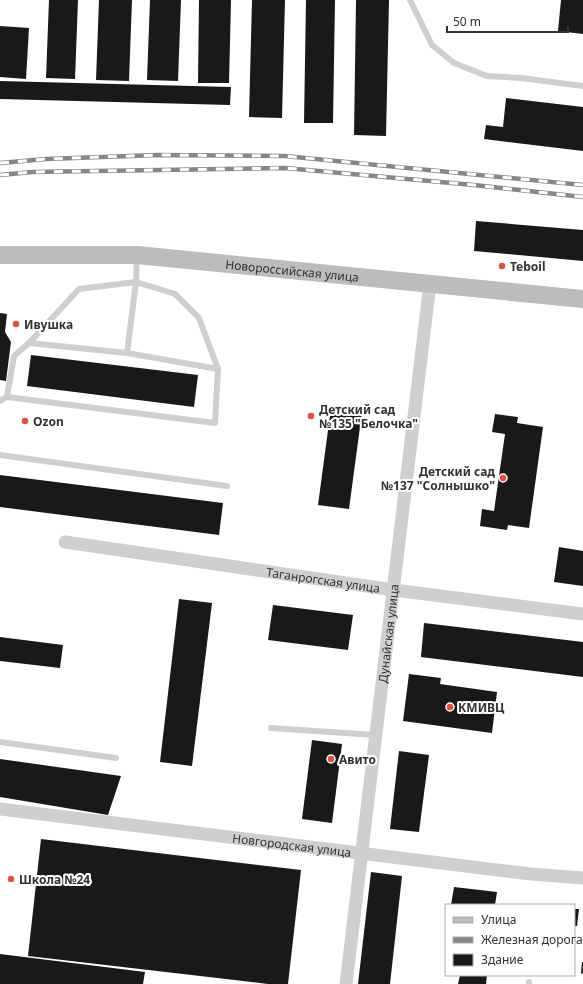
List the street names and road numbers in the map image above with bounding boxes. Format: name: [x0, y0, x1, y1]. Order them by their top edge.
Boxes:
street label: Новороссийская улица: [225, 255, 360, 285]
street label: Таганрогская улица: [265, 563, 381, 596]
street label: Дунайская улица: [374, 583, 402, 684]
street label: Новгородская улица: [231, 829, 352, 860]

